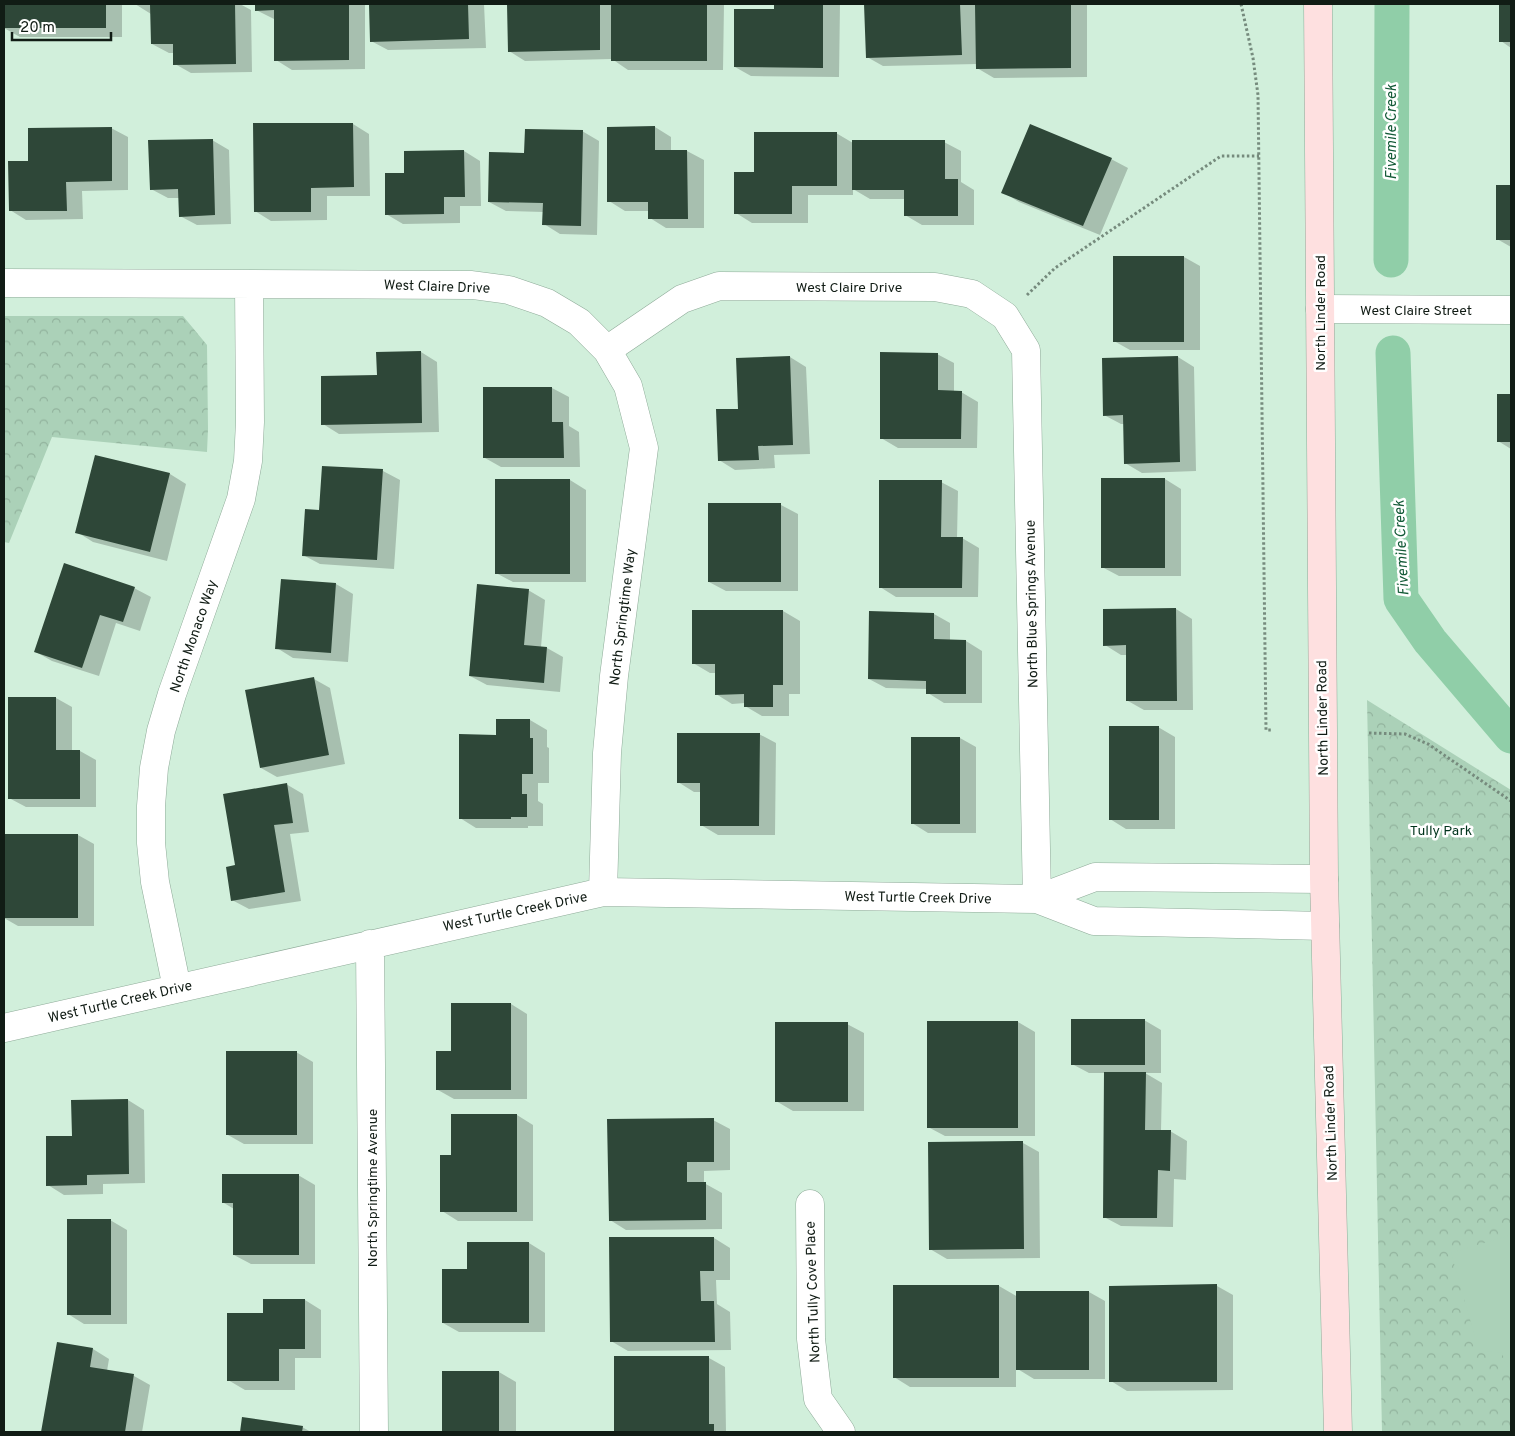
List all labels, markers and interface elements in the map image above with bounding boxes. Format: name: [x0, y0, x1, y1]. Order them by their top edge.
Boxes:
scale bar: [12, 10, 111, 42]
text: 20 m: [20, 19, 55, 38]
water label: Fivemile Creek: [1383, 84, 1402, 180]
street label: North Linder Road: [1313, 255, 1330, 371]
street label: West Claire Drive: [383, 277, 491, 298]
street label: West Claire Drive: [796, 280, 902, 297]
street label: West Claire Street: [1360, 303, 1472, 320]
water label: Fivemile Creek: [1390, 499, 1414, 596]
street label: North Blue Springs Avenue: [1023, 520, 1042, 688]
street label: North Springtime Way: [607, 548, 640, 687]
street label: North Monaco Way: [167, 578, 222, 695]
street label: North Linder Road: [1314, 660, 1333, 776]
park label: Tully Park: [1410, 823, 1472, 840]
street label: West Turtle Creek Drive: [441, 889, 589, 936]
street label: West Turtle Creek Drive: [844, 889, 992, 908]
street label: West Turtle Creek Drive: [47, 978, 194, 1027]
street label: North Linder Road: [1321, 1065, 1342, 1181]
street label: North Springtime Avenue: [365, 1109, 382, 1267]
street label: North Tully Cove Place: [803, 1221, 824, 1363]

